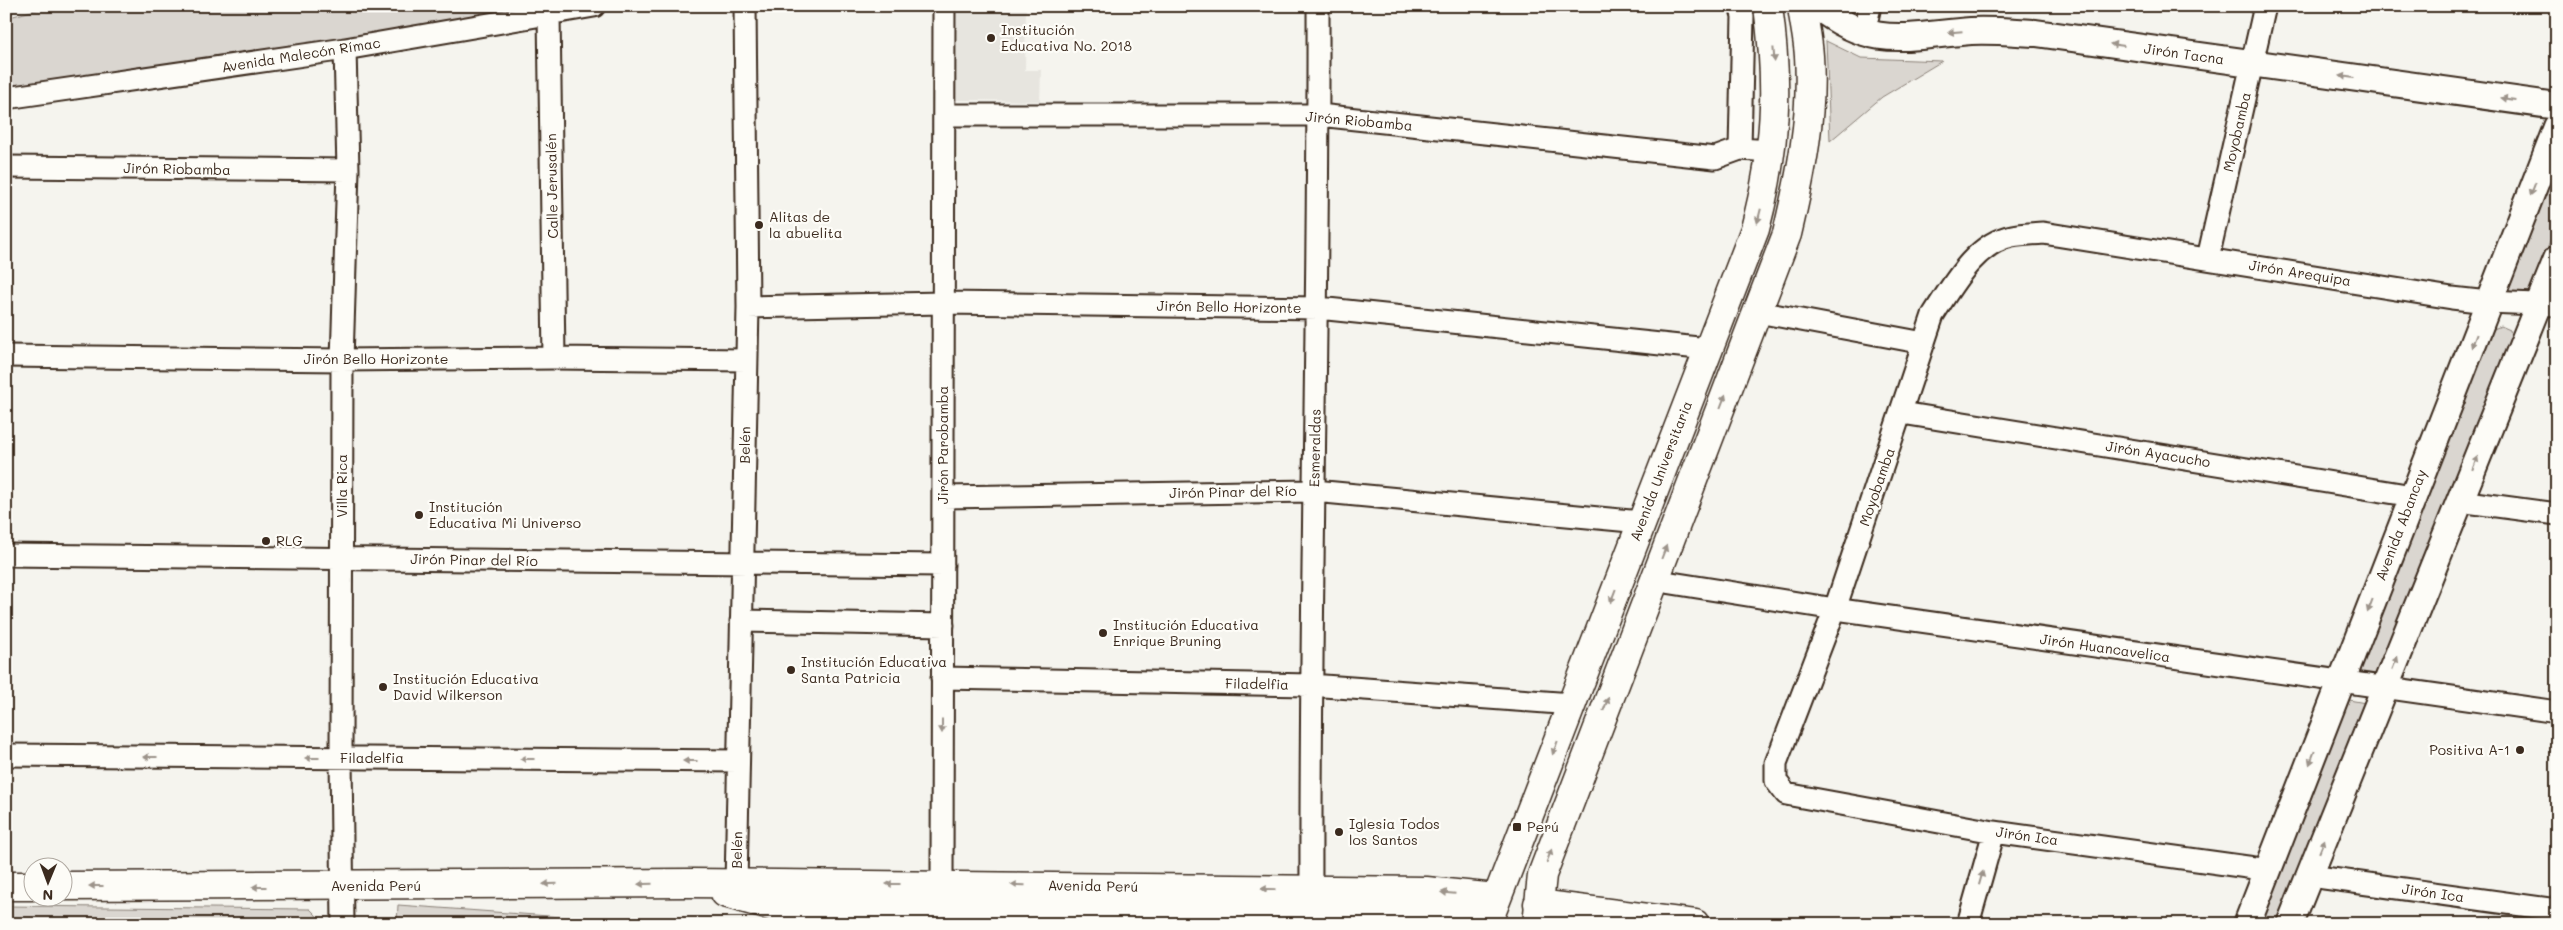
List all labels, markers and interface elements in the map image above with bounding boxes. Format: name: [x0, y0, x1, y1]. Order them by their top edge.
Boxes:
place label: Institución Educativa No. 2018: [1001, 20, 1132, 55]
one-way arrow: [1947, 29, 1963, 37]
marker: Institución Educativa No. 2018: [985, 32, 997, 44]
street label: Avenida Malecón Rímac: [220, 33, 382, 76]
street label: Jirón Tacna: [2143, 38, 2225, 69]
one-way arrow: [2109, 41, 2125, 49]
one-way arrow: [1770, 47, 1778, 63]
one-way arrow: [2339, 73, 2355, 81]
street label: Moyobamba: [2218, 90, 2255, 174]
one-way arrow: [2500, 95, 2516, 103]
street label: Jirón Riobamba: [1305, 106, 1413, 135]
street label: Calle Jerusalén: [541, 133, 562, 239]
street label: Jirón Riobamba: [123, 158, 231, 179]
one-way arrow: [2528, 182, 2536, 196]
place label: Alitas de la abuelita: [769, 207, 842, 242]
one-way arrow: [1754, 208, 1762, 223]
marker: Alitas de la abuelita: [753, 219, 765, 231]
street label: Jirón Arequipa: [2248, 255, 2353, 290]
street label: Jirón Bello Horizonte: [1156, 296, 1302, 317]
one-way arrow: [2469, 333, 2477, 348]
street label: Jirón Bello Horizonte: [304, 349, 448, 368]
street label: Jirón Parobamba: [933, 386, 952, 504]
one-way arrow: [1720, 394, 1728, 408]
street label: Avenida Universitaria: [1625, 398, 1696, 544]
street label: Esmeraldas: [1304, 409, 1325, 487]
street label: Belén: [735, 426, 754, 464]
street label: Jirón Ayacucho: [2104, 436, 2212, 471]
street label: Moyobamba: [1854, 445, 1899, 528]
street label: Villa Rica: [332, 454, 351, 518]
one-way arrow: [2471, 456, 2479, 470]
street label: Avenida Abancay: [2371, 466, 2431, 583]
street label: Jirón Pinar del Río: [1169, 481, 1297, 502]
place label: Institución Educativa Mi Universo: [429, 497, 581, 532]
marker: Institución Educativa Mi Universo: [413, 509, 425, 521]
place label: RLG: [276, 531, 303, 550]
marker: RLG: [260, 535, 272, 547]
one-way arrow: [1661, 545, 1668, 560]
street label: Jirón Pinar del Río: [410, 549, 538, 570]
one-way arrow: [1609, 589, 1617, 604]
one-way arrow: [2366, 599, 2374, 614]
place label: Institución Educativa Enrique Bruning: [1113, 615, 1259, 650]
marker: Institución Educativa Enrique Bruning: [1097, 627, 1109, 639]
street label: Jirón Huancavelica: [2039, 629, 2171, 666]
place label: Institución Educativa Santa Patricia: [801, 652, 947, 687]
one-way arrow: [2391, 655, 2399, 670]
marker: Institución Educativa Santa Patricia: [785, 664, 797, 676]
place label: Institución Educativa David Wilkerson: [393, 669, 539, 704]
street label: Filadelfia: [1225, 673, 1289, 694]
marker: Institución Educativa David Wilkerson: [377, 681, 389, 693]
one-way arrow: [1603, 697, 1610, 712]
one-way arrow: [938, 719, 946, 735]
place label: Positiva A-1: [2429, 740, 2510, 759]
one-way arrow: [1551, 741, 1559, 756]
marker: Positiva A-1: [2514, 744, 2526, 756]
street label: Filadelfia: [340, 748, 404, 767]
one-way arrow: [2307, 750, 2315, 765]
one-way arrow: [141, 752, 157, 760]
one-way arrow: [304, 754, 320, 762]
one-way arrow: [519, 755, 535, 763]
one-way arrow: [681, 757, 697, 765]
place label: Iglesia Todos los Santos: [1349, 814, 1440, 849]
place label: Perú: [1527, 817, 1559, 836]
marker: Perú: [1511, 821, 1523, 833]
street label: Jirón Ica: [1995, 822, 2059, 849]
marker: Iglesia Todos los Santos: [1333, 826, 1345, 838]
street label: Belén: [727, 831, 746, 869]
one-way arrow: [2318, 838, 2326, 853]
one-way arrow: [1546, 849, 1553, 864]
north arrow: [22, 858, 72, 908]
one-way arrow: [1977, 870, 1985, 885]
street label: Avenida Perú: [1048, 875, 1138, 896]
street label: Avenida Perú: [331, 876, 421, 895]
street label: Jirón Ica: [2401, 879, 2465, 906]
one-way arrow: [636, 880, 652, 888]
one-way arrow: [885, 880, 901, 888]
one-way arrow: [542, 881, 558, 889]
one-way arrow: [1010, 881, 1026, 889]
one-way arrow: [88, 882, 104, 890]
one-way arrow: [250, 883, 266, 891]
one-way arrow: [1260, 884, 1276, 892]
text: N: [42, 886, 53, 905]
one-way arrow: [1440, 889, 1456, 897]

